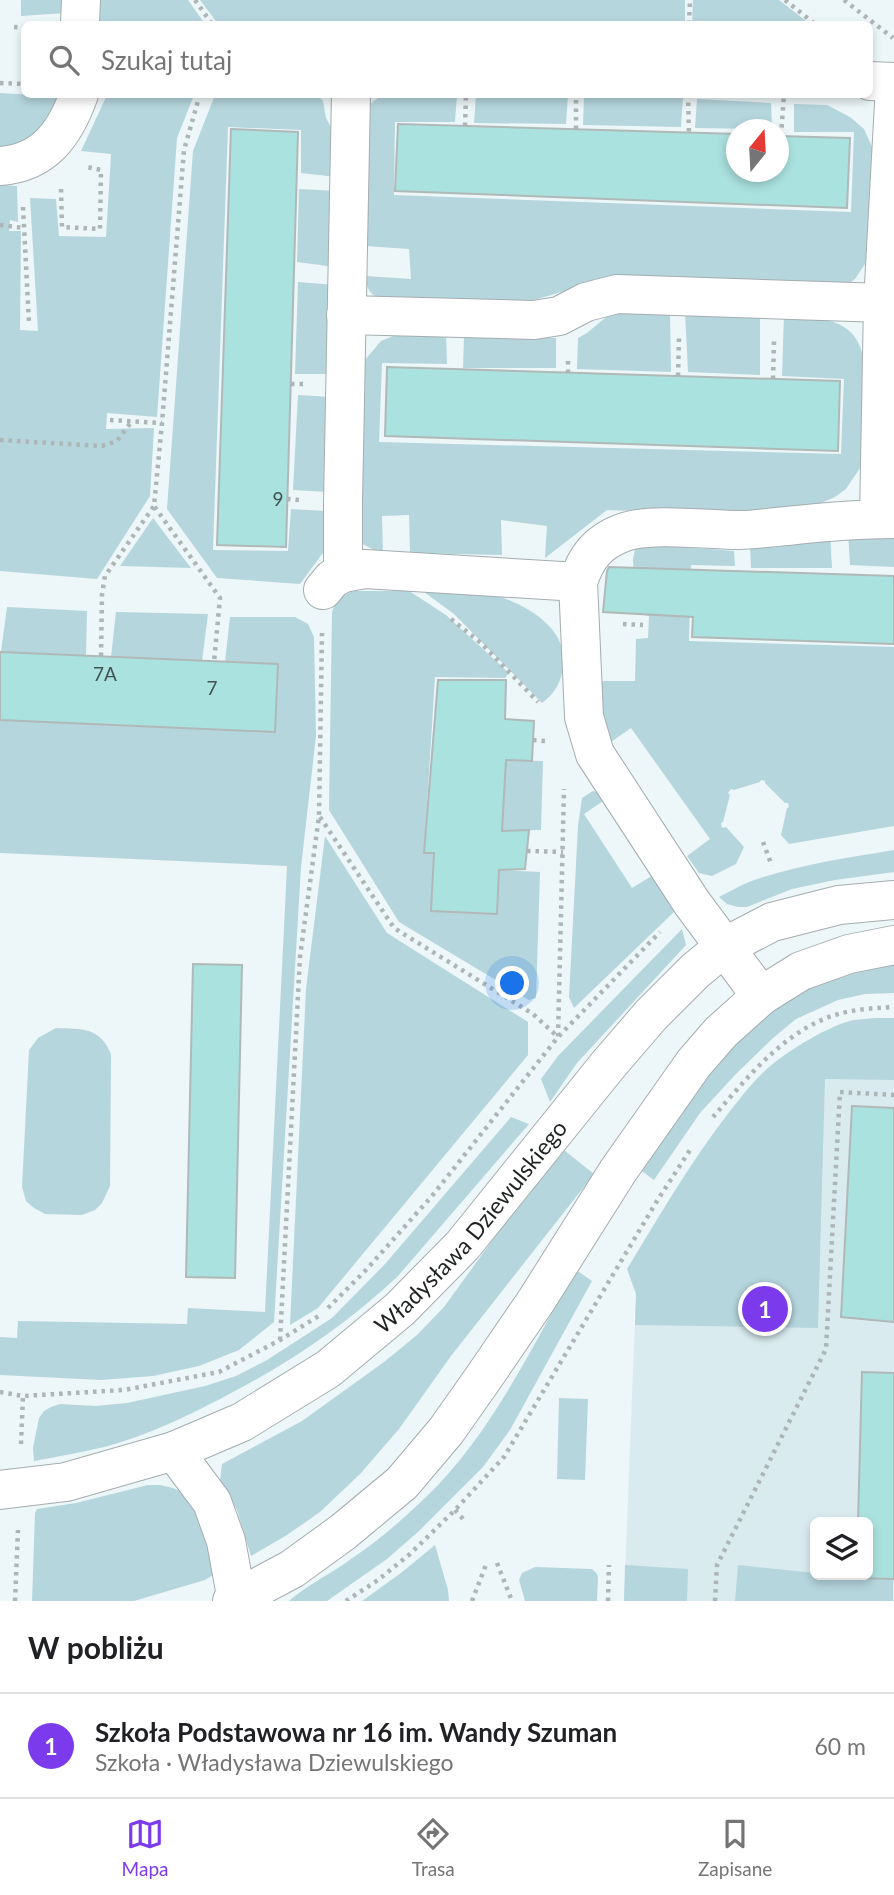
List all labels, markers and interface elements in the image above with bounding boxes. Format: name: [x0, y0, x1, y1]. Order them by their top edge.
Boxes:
search box: [21, 21, 873, 98]
icon: search: [45, 41, 83, 79]
text: Szukaj tutaj: [101, 44, 232, 76]
north arrow: [726, 119, 789, 182]
house number: 9: [272, 487, 284, 510]
house number: 7A: [93, 662, 117, 685]
house number: 7: [206, 676, 218, 699]
your location: [495, 966, 529, 1000]
street label: Władysława Dziewulskiego: [368, 1114, 572, 1339]
pin: 1: [742, 1283, 788, 1335]
map controls: [810, 1517, 873, 1580]
button: layers: [810, 1517, 873, 1580]
text: W pobliżu: [28, 1629, 164, 1665]
text: Szkoła Podstawowa nr 16 im. Wandy Szuman: [95, 1716, 617, 1748]
text: 1: [44, 1732, 58, 1760]
text: 60 m: [815, 1732, 866, 1760]
text: Szkoła · Władysława Dziewulskiego: [95, 1748, 454, 1776]
tab: Mapa: [122, 1815, 169, 1880]
tab: Trasa: [412, 1815, 455, 1880]
tab: Zapisane: [698, 1815, 772, 1880]

